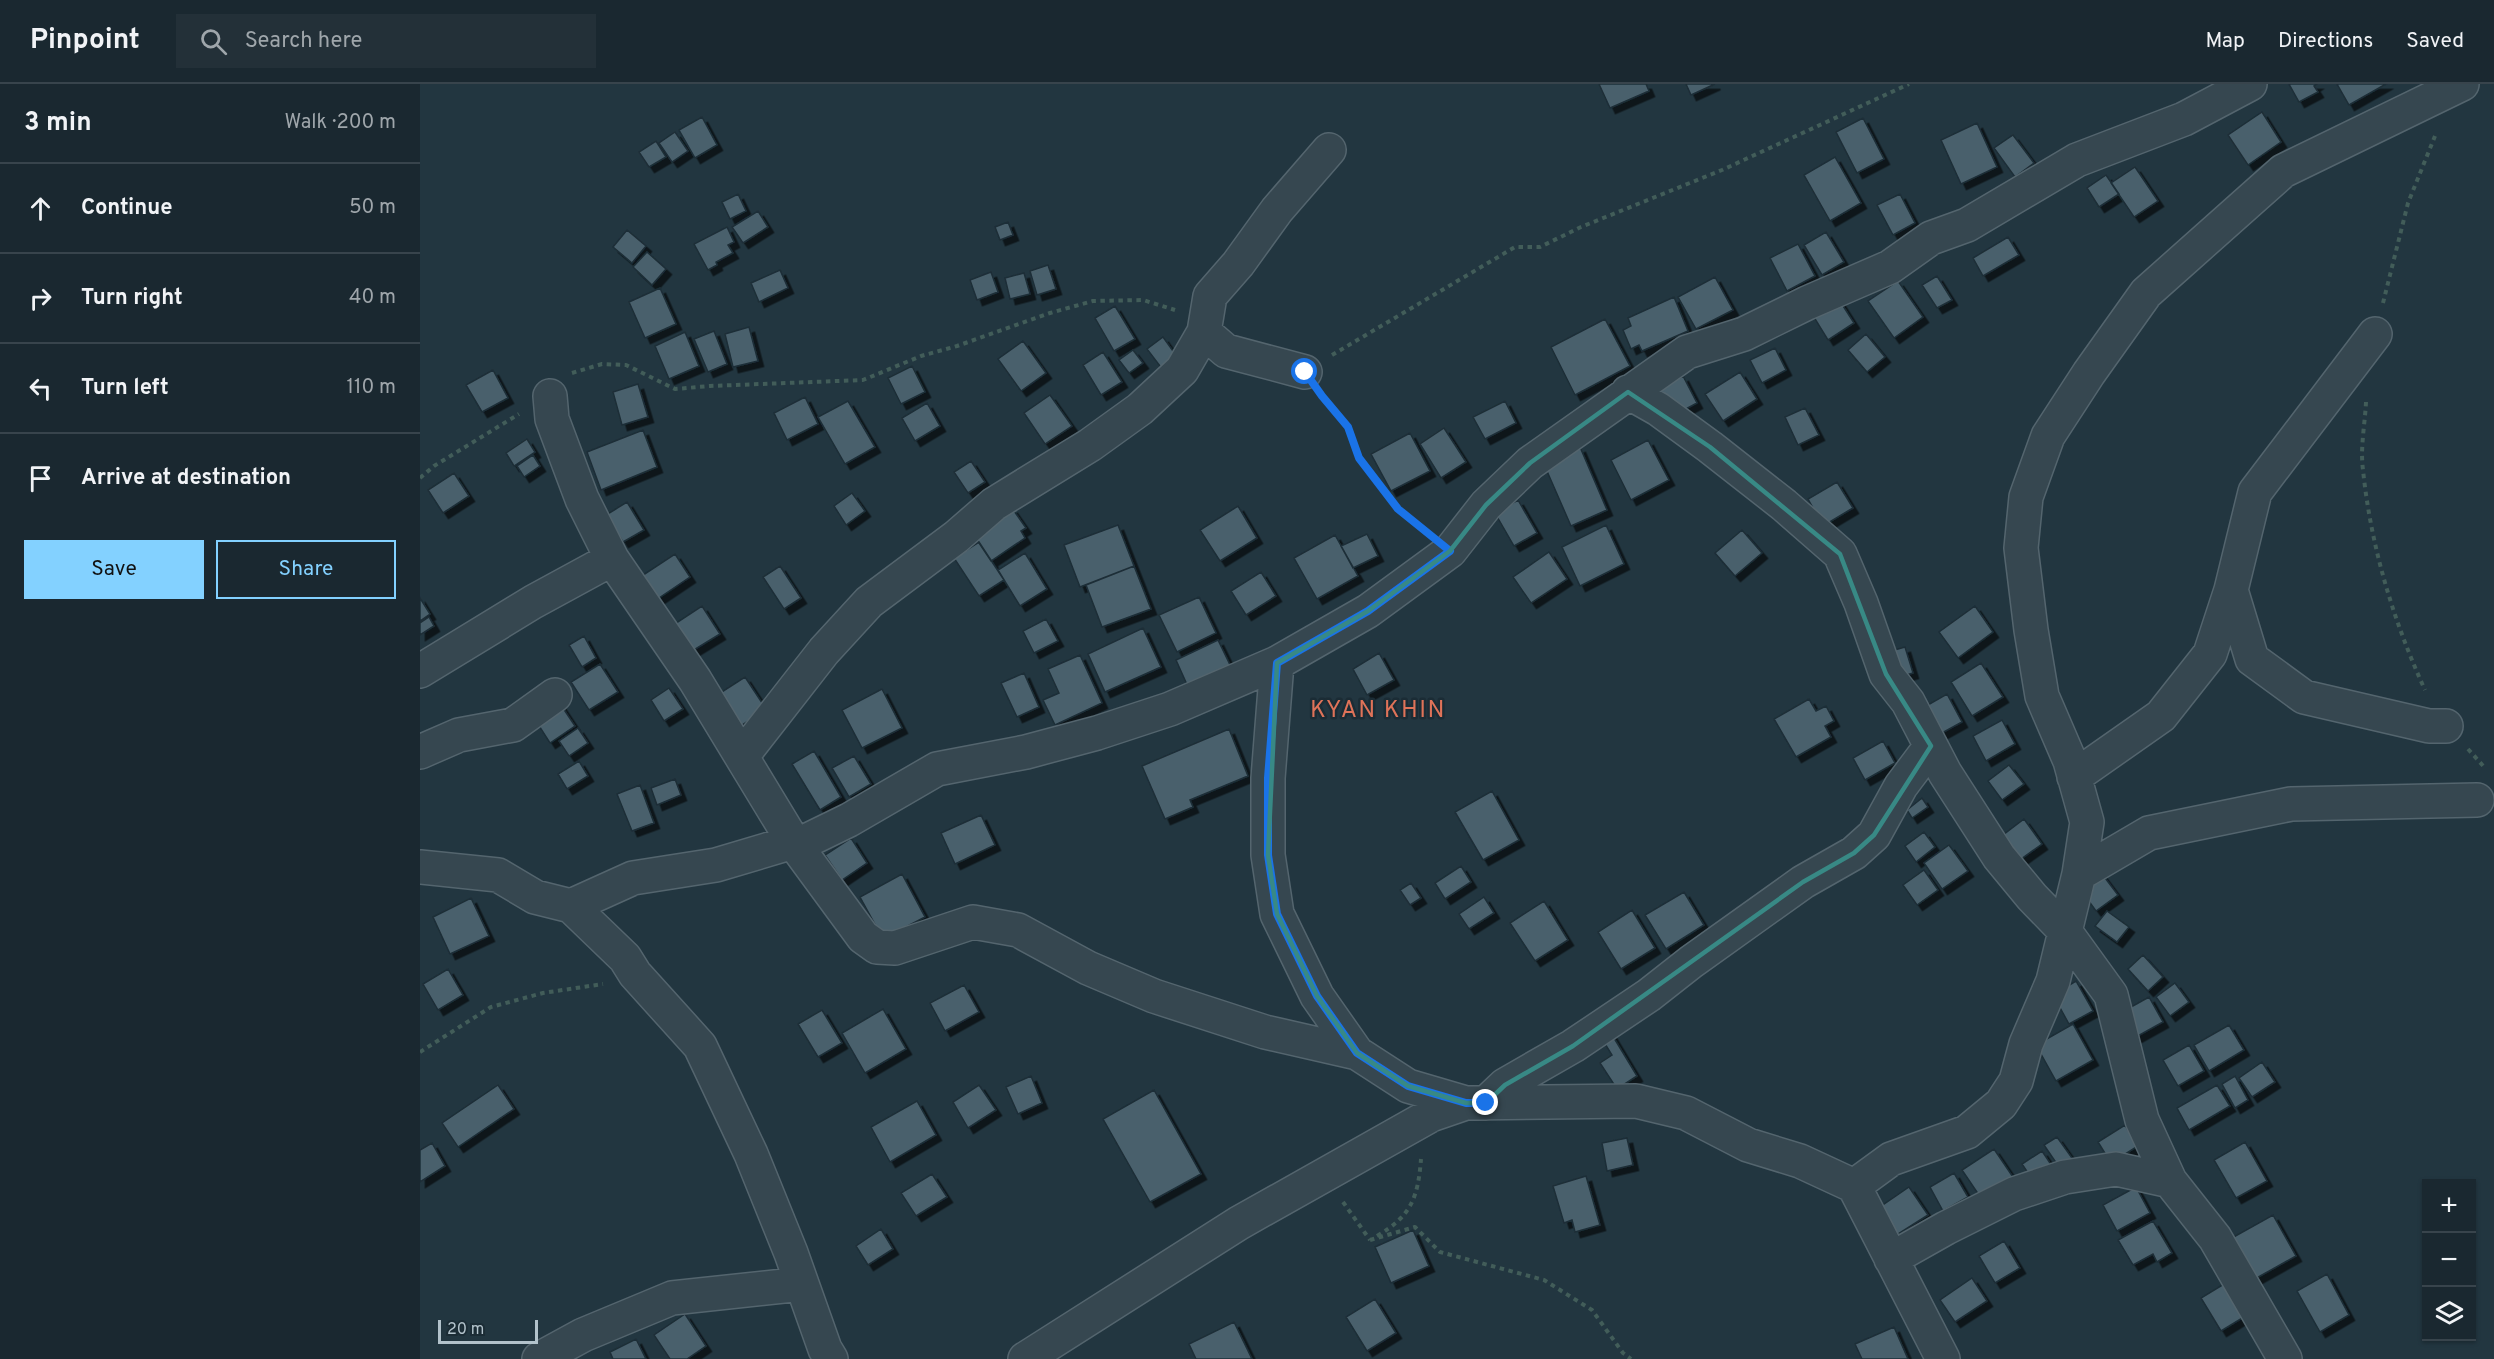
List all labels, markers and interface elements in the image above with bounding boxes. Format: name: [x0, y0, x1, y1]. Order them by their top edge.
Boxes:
search box: [176, 14, 596, 68]
text: Pinpoint: [30, 23, 140, 59]
icon: search: [197, 25, 230, 58]
text: Search here: [245, 28, 362, 55]
text: Map: [2205, 28, 2245, 55]
text: Directions: [2278, 28, 2373, 55]
text: Saved: [2406, 28, 2464, 55]
text: 3 min: [24, 107, 92, 140]
text: Walk · 200 m: [285, 110, 396, 136]
icon: ahead: [24, 192, 57, 225]
text: Continue: [81, 195, 172, 222]
text: 50 m: [349, 195, 396, 221]
icon: right: [24, 282, 57, 315]
text: Turn right: [81, 285, 183, 312]
text: 40 m: [349, 285, 396, 311]
route start: [1291, 358, 1317, 384]
icon: left: [24, 372, 57, 405]
text: Turn left: [81, 375, 169, 402]
text: 110 m: [347, 375, 396, 401]
icon: arrive: [24, 462, 57, 495]
text: Arrive at destination: [81, 465, 291, 492]
button: Save: [24, 540, 204, 599]
button: Share: [216, 540, 396, 599]
district label: KYAN KHIN: [1310, 696, 1446, 726]
route end: [1472, 1089, 1498, 1115]
map controls: [2422, 1179, 2476, 1341]
button: +: [2422, 1179, 2476, 1233]
button: −: [2422, 1233, 2476, 1287]
button: layers: [2422, 1287, 2476, 1341]
scale bar: [438, 1317, 538, 1344]
text: 20 m: [447, 1320, 484, 1340]

